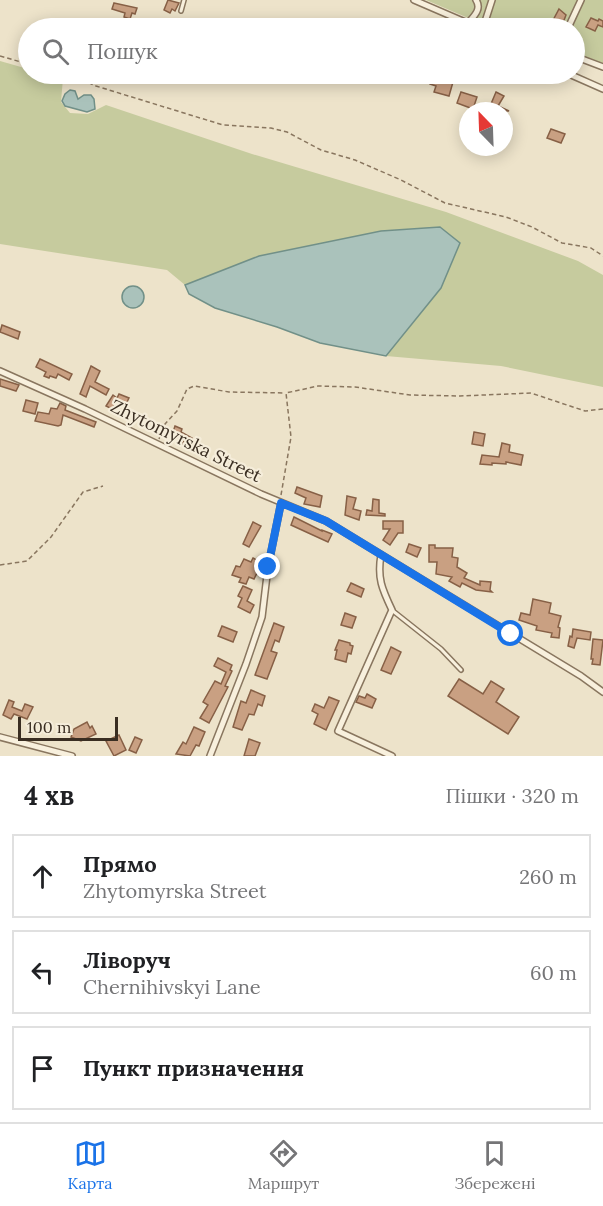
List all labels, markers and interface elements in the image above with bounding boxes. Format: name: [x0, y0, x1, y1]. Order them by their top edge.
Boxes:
search box: [18, 18, 585, 84]
icon: search: [39, 35, 72, 68]
text: Пошук: [87, 37, 158, 65]
north arrow: [459, 102, 513, 156]
street label: Zhytomyrska Street: [107, 394, 265, 487]
route end: [254, 553, 280, 579]
route start: [497, 620, 523, 646]
scale bar: [18, 714, 118, 742]
text: 100 m: [27, 717, 71, 737]
text: 4 хв: [24, 779, 74, 812]
text: Пішки · 320 m: [445, 783, 579, 808]
text: Прямо: [83, 850, 157, 878]
icon: ahead: [26, 860, 59, 893]
text: 260 m: [519, 864, 577, 889]
text: Zhytomyrska Street: [83, 878, 266, 903]
text: Ліворуч: [83, 946, 171, 974]
icon: left: [26, 956, 59, 989]
text: 60 m: [530, 960, 577, 985]
text: Chernihivskyi Lane: [83, 974, 261, 999]
icon: arrive: [26, 1052, 59, 1085]
text: Пункт призначення: [83, 1054, 304, 1082]
tab: Карта: [68, 1137, 113, 1193]
tab: Маршрут: [248, 1137, 319, 1193]
tab: Збережені: [454, 1137, 535, 1193]

